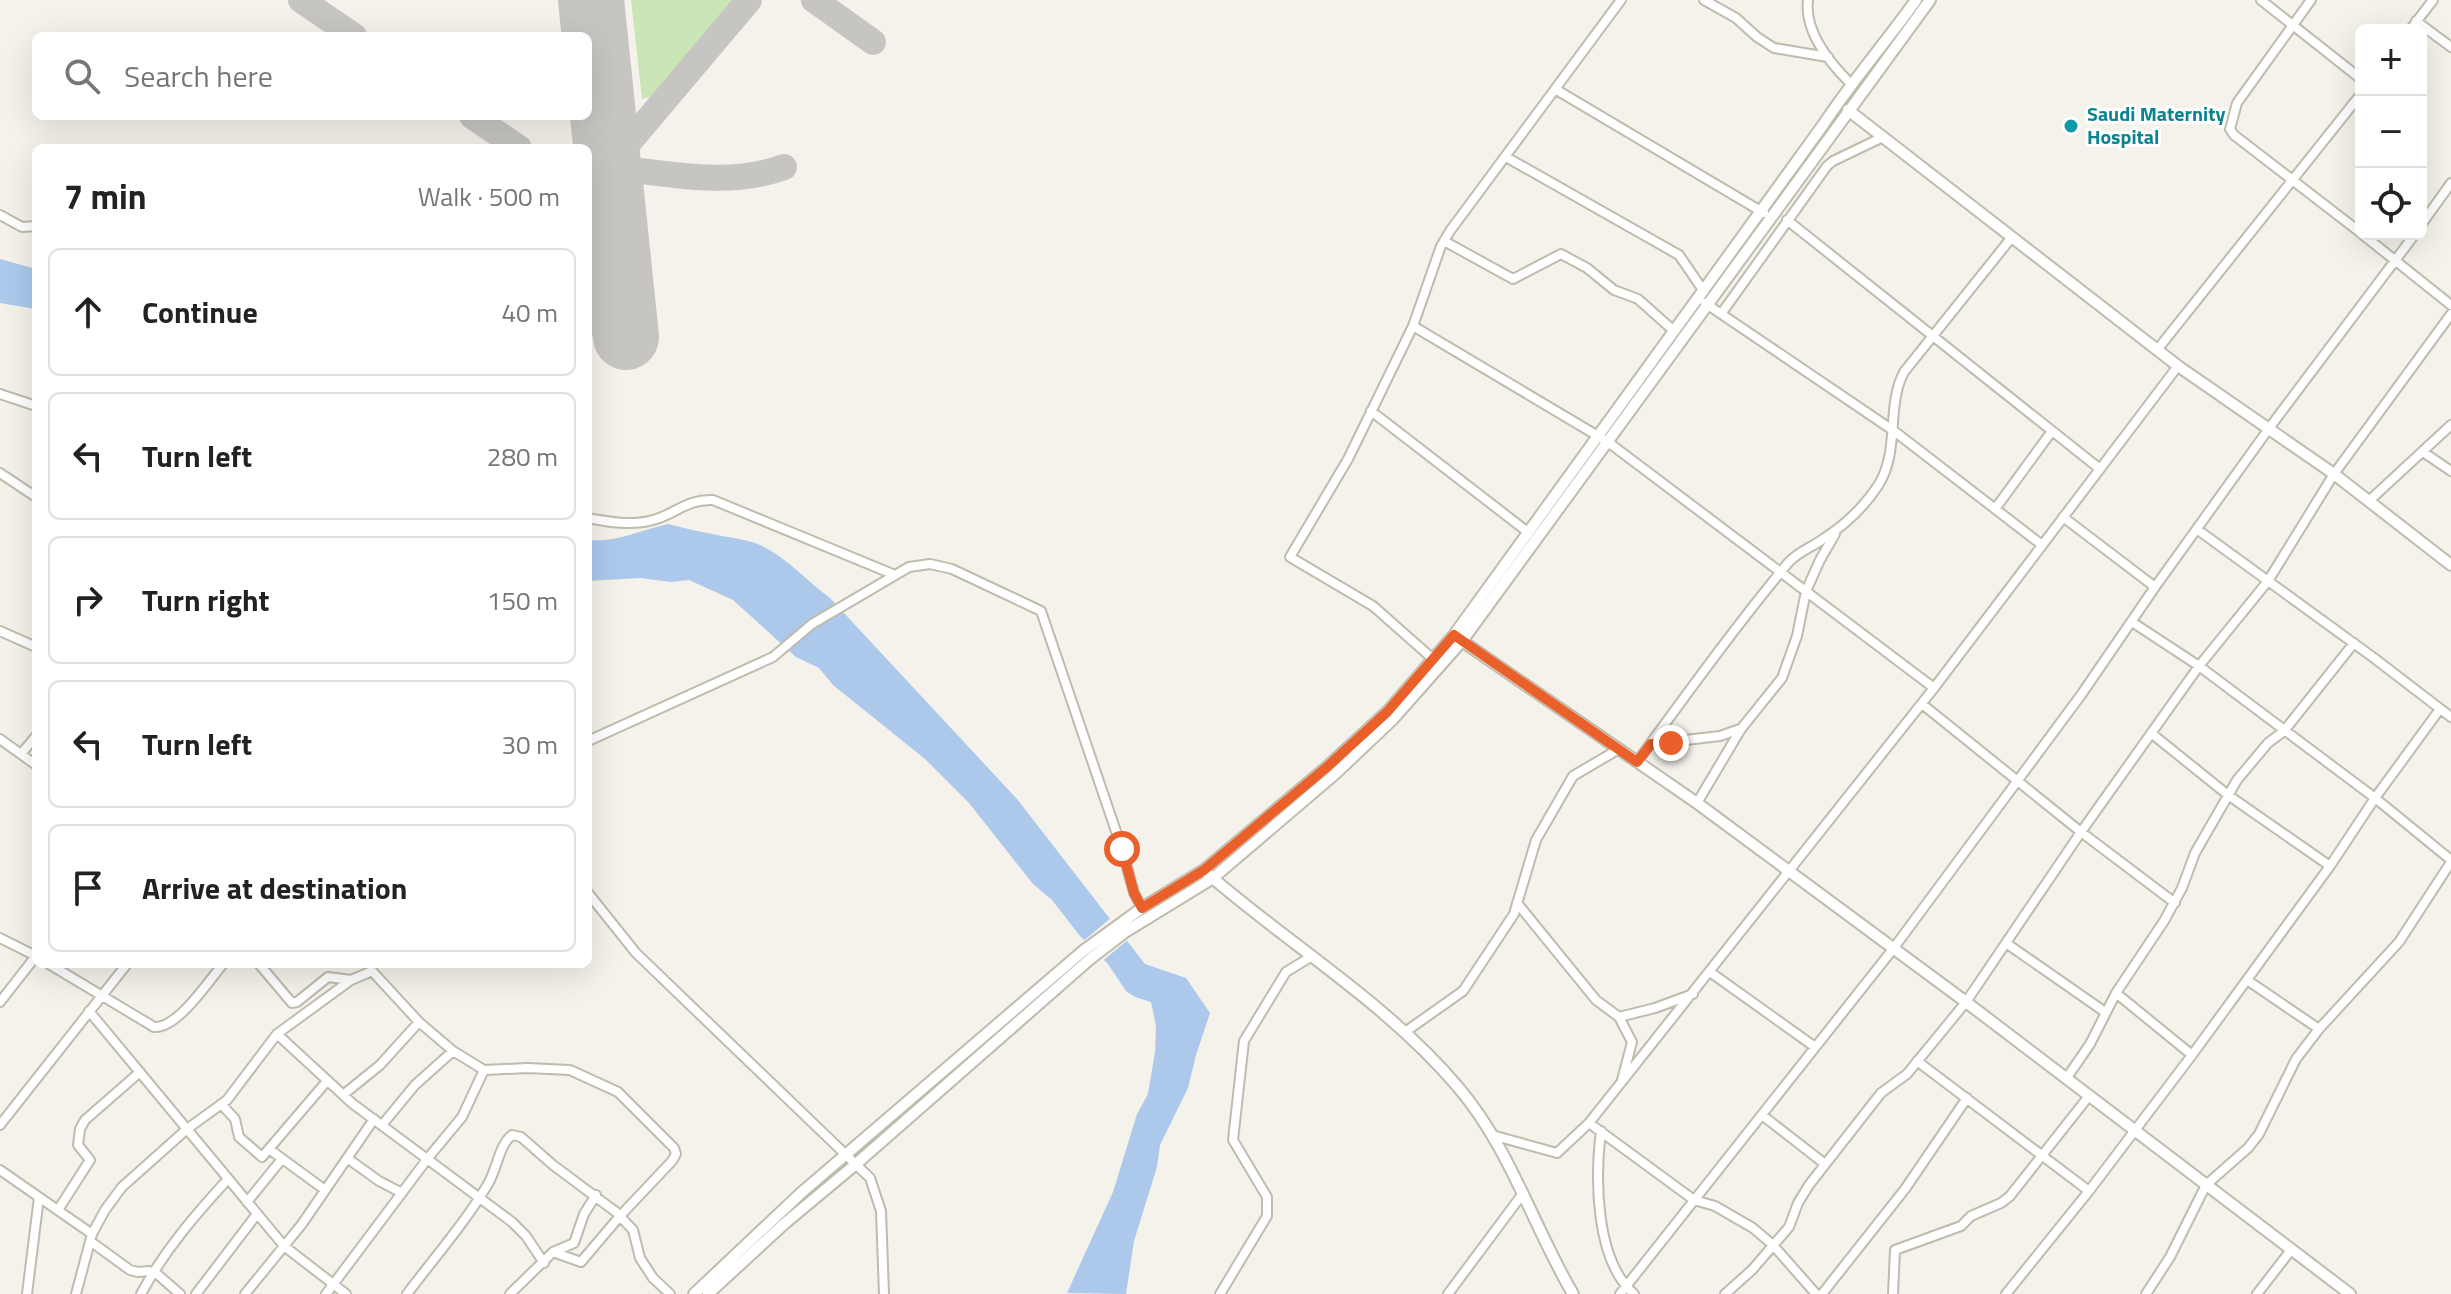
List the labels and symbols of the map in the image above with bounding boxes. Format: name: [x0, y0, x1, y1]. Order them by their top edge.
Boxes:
place label: Saudi Maternity Hospital: [2087, 98, 2226, 152]
marker: Saudi Maternity Hospital: [2062, 117, 2080, 135]
route end: [1653, 725, 1689, 761]
route start: [1104, 831, 1140, 867]

